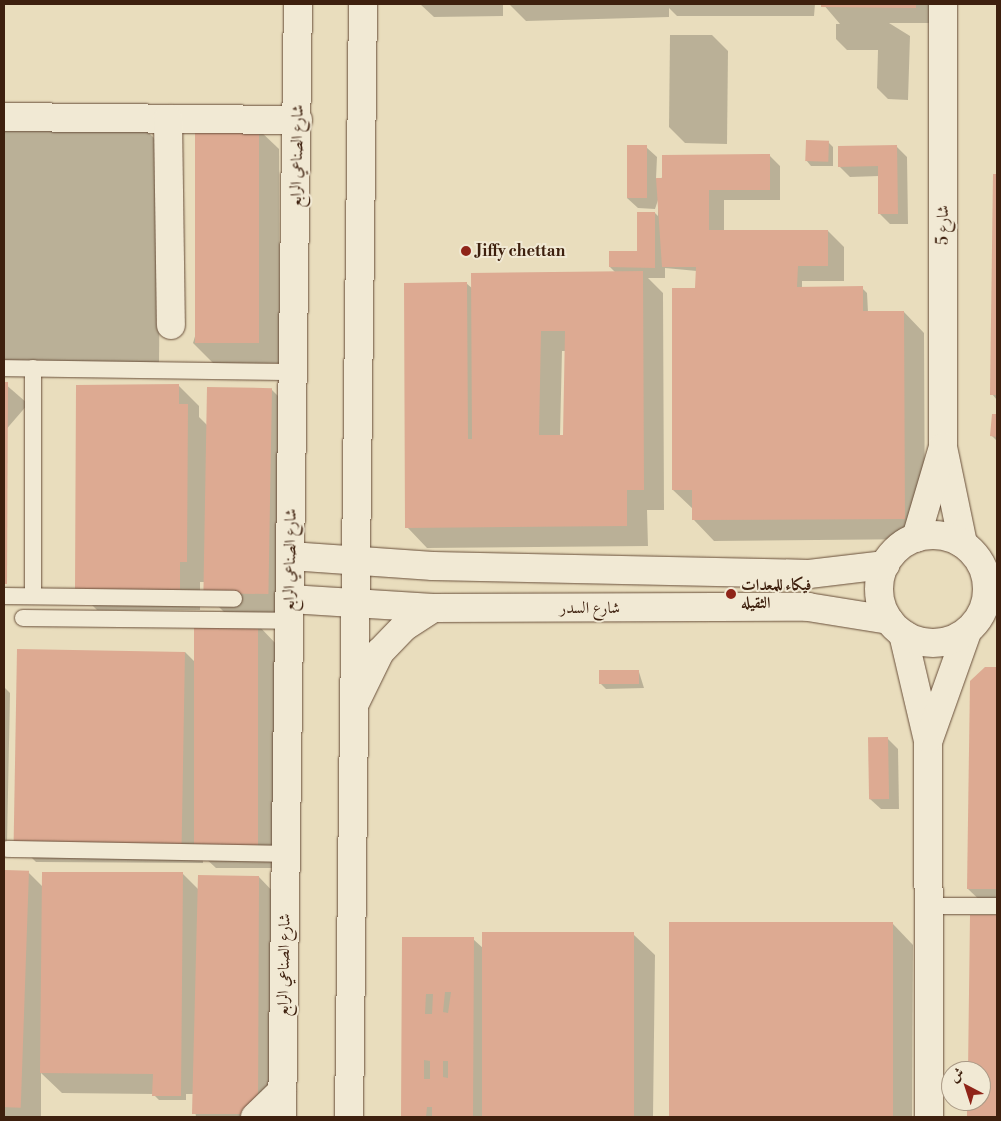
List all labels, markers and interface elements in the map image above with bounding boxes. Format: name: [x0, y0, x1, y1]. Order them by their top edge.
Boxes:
street label: شارع الصناعي الرابع: [287, 104, 307, 208]
street label: شارع 5: [933, 205, 953, 245]
place label: Jiffy chettan: [476, 241, 565, 261]
marker: Jiffy chettan: [460, 245, 472, 257]
street label: شارع الصناعي الرابع: [280, 508, 300, 612]
place label: فيكاء للمعدات الثقيله: [741, 575, 812, 613]
marker: فيكاء للمعدات الثقيله: [725, 588, 737, 600]
street label: شارع السدر: [560, 598, 620, 618]
street label: شارع الصناعي الرابع: [274, 913, 294, 1017]
north arrow: [941, 1061, 991, 1111]
text: ش: [946, 1064, 968, 1087]

